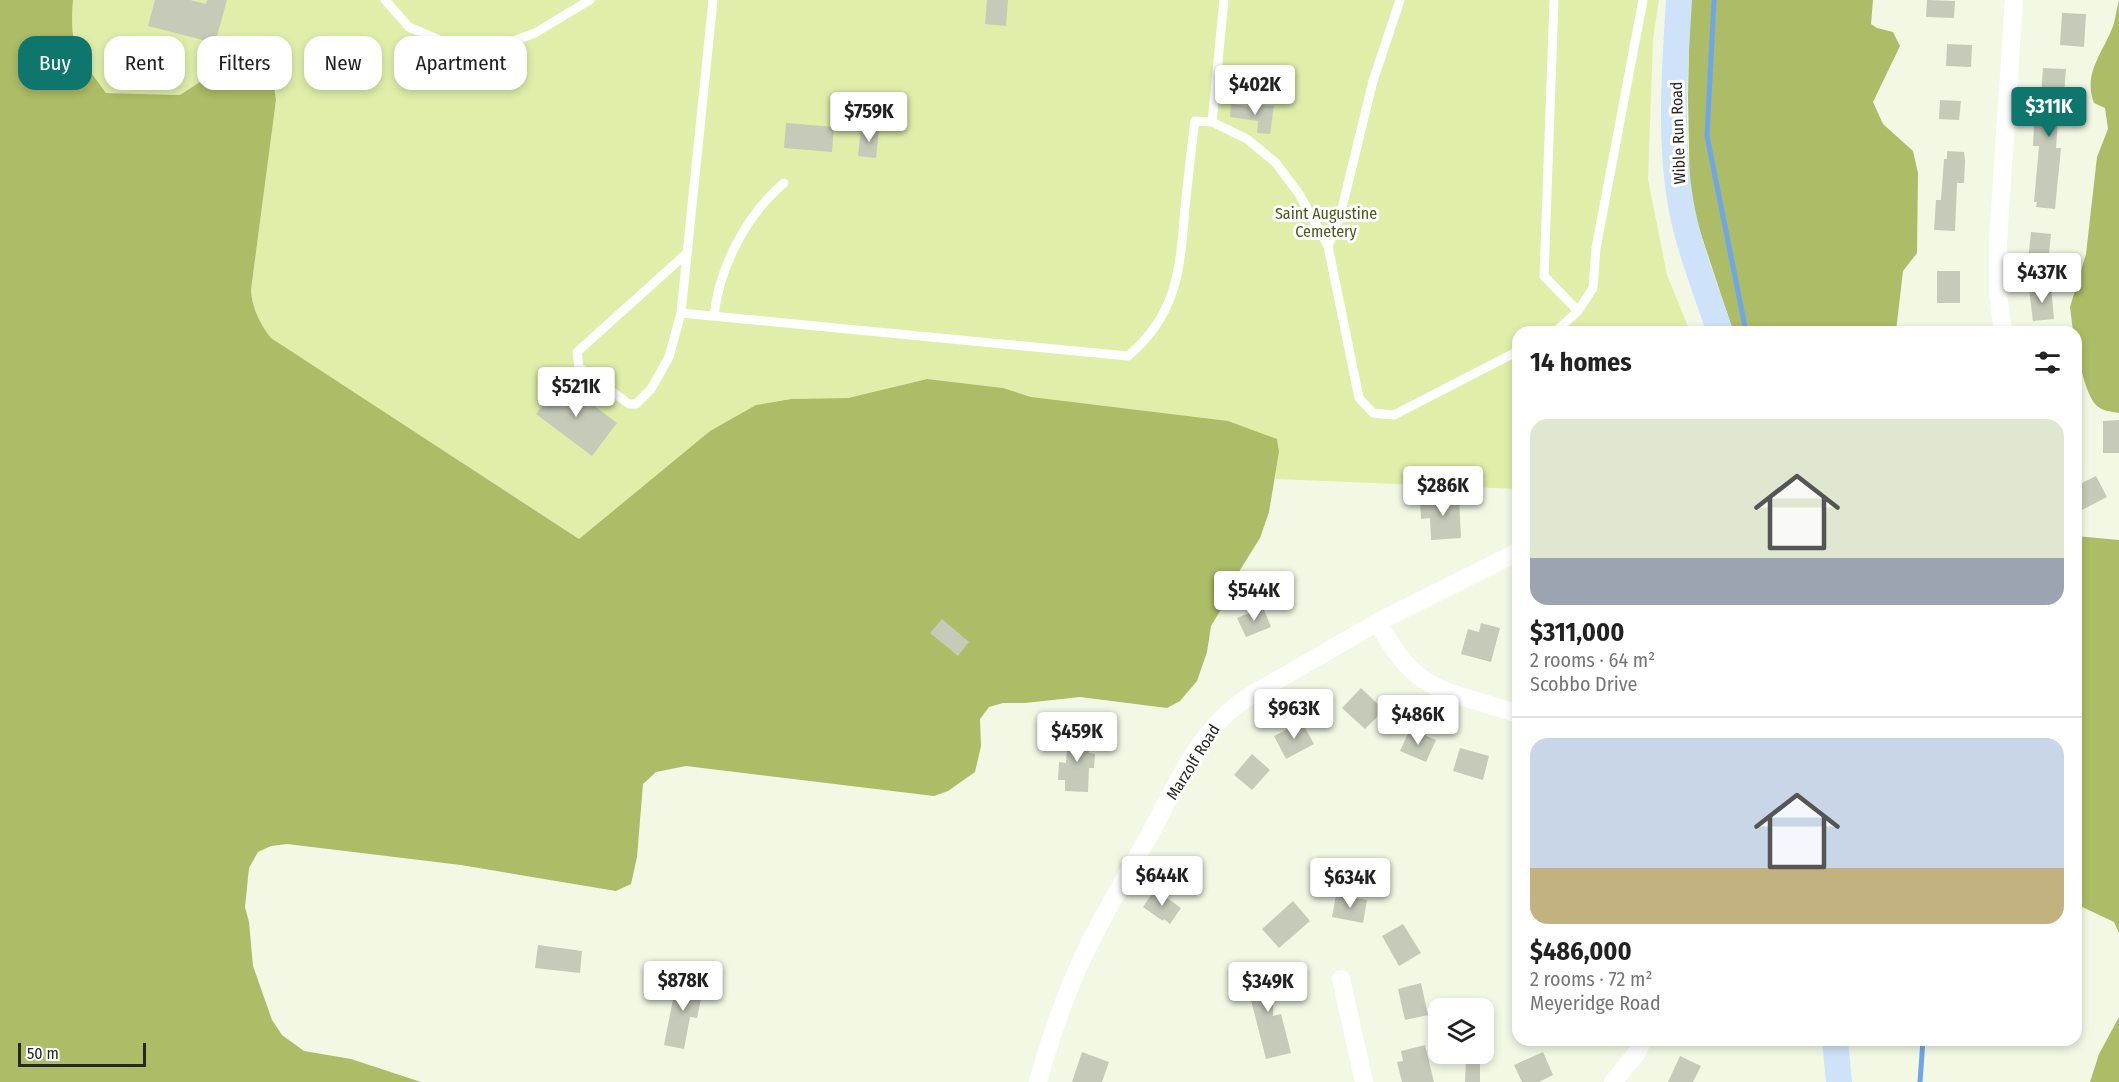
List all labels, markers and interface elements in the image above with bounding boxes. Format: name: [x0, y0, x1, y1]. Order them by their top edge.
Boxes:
chip: Buy: [18, 36, 92, 90]
chip: Rent: [104, 36, 185, 90]
chip: Filters: [197, 36, 292, 90]
chip: New: [304, 36, 382, 90]
chip: Apartment: [394, 36, 527, 90]
pin: $402K: [1213, 65, 1297, 116]
text: $402K: [1229, 72, 1281, 96]
street label: Wible Run Road: [1667, 81, 1689, 185]
pin: $311K: [2007, 87, 2091, 138]
pin: $759K: [827, 92, 911, 143]
text: $311K: [2025, 94, 2073, 118]
text: $759K: [844, 99, 894, 123]
park label: Saint Augustine Cemetery: [1275, 204, 1377, 241]
pin: $437K: [2000, 253, 2084, 304]
text: $437K: [2017, 260, 2067, 284]
icon: filters: [2031, 346, 2064, 379]
text: 14 homes: [1530, 347, 1632, 378]
pin: $521K: [534, 367, 618, 418]
text: $521K: [552, 374, 600, 398]
icon: home: [1743, 458, 1851, 566]
pin: $286K: [1401, 466, 1485, 517]
text: $286K: [1417, 473, 1469, 497]
pin: $544K: [1212, 571, 1296, 622]
text: $544K: [1228, 578, 1280, 602]
text: $311,000: [1530, 617, 1624, 648]
text: 2 rooms · 64 m²: [1530, 648, 1655, 672]
text: Scobbo Drive: [1530, 672, 1637, 696]
pin: $963K: [1252, 689, 1336, 740]
pin: $486K: [1376, 695, 1460, 746]
text: $963K: [1268, 696, 1320, 720]
text: $486K: [1392, 702, 1444, 726]
pin: $459K: [1035, 712, 1119, 763]
text: $459K: [1051, 719, 1103, 743]
street label: Marzolf Road: [1162, 721, 1224, 803]
icon: home: [1743, 777, 1851, 885]
pin: $644K: [1120, 856, 1204, 907]
pin: $634K: [1308, 858, 1392, 909]
text: $644K: [1136, 863, 1188, 887]
text: $634K: [1324, 865, 1376, 889]
text: $486,000: [1530, 936, 1632, 967]
pin: $878K: [641, 961, 725, 1012]
pin: $349K: [1226, 962, 1310, 1013]
text: 2 rooms · 72 m²: [1530, 967, 1652, 991]
text: $878K: [658, 968, 708, 992]
text: $349K: [1242, 969, 1294, 993]
text: Meyeridge Road: [1530, 991, 1661, 1015]
map controls: [1428, 998, 1494, 1064]
button: layers: [1428, 998, 1494, 1064]
scale bar: [18, 1040, 146, 1068]
text: 50 m: [27, 1044, 59, 1063]

